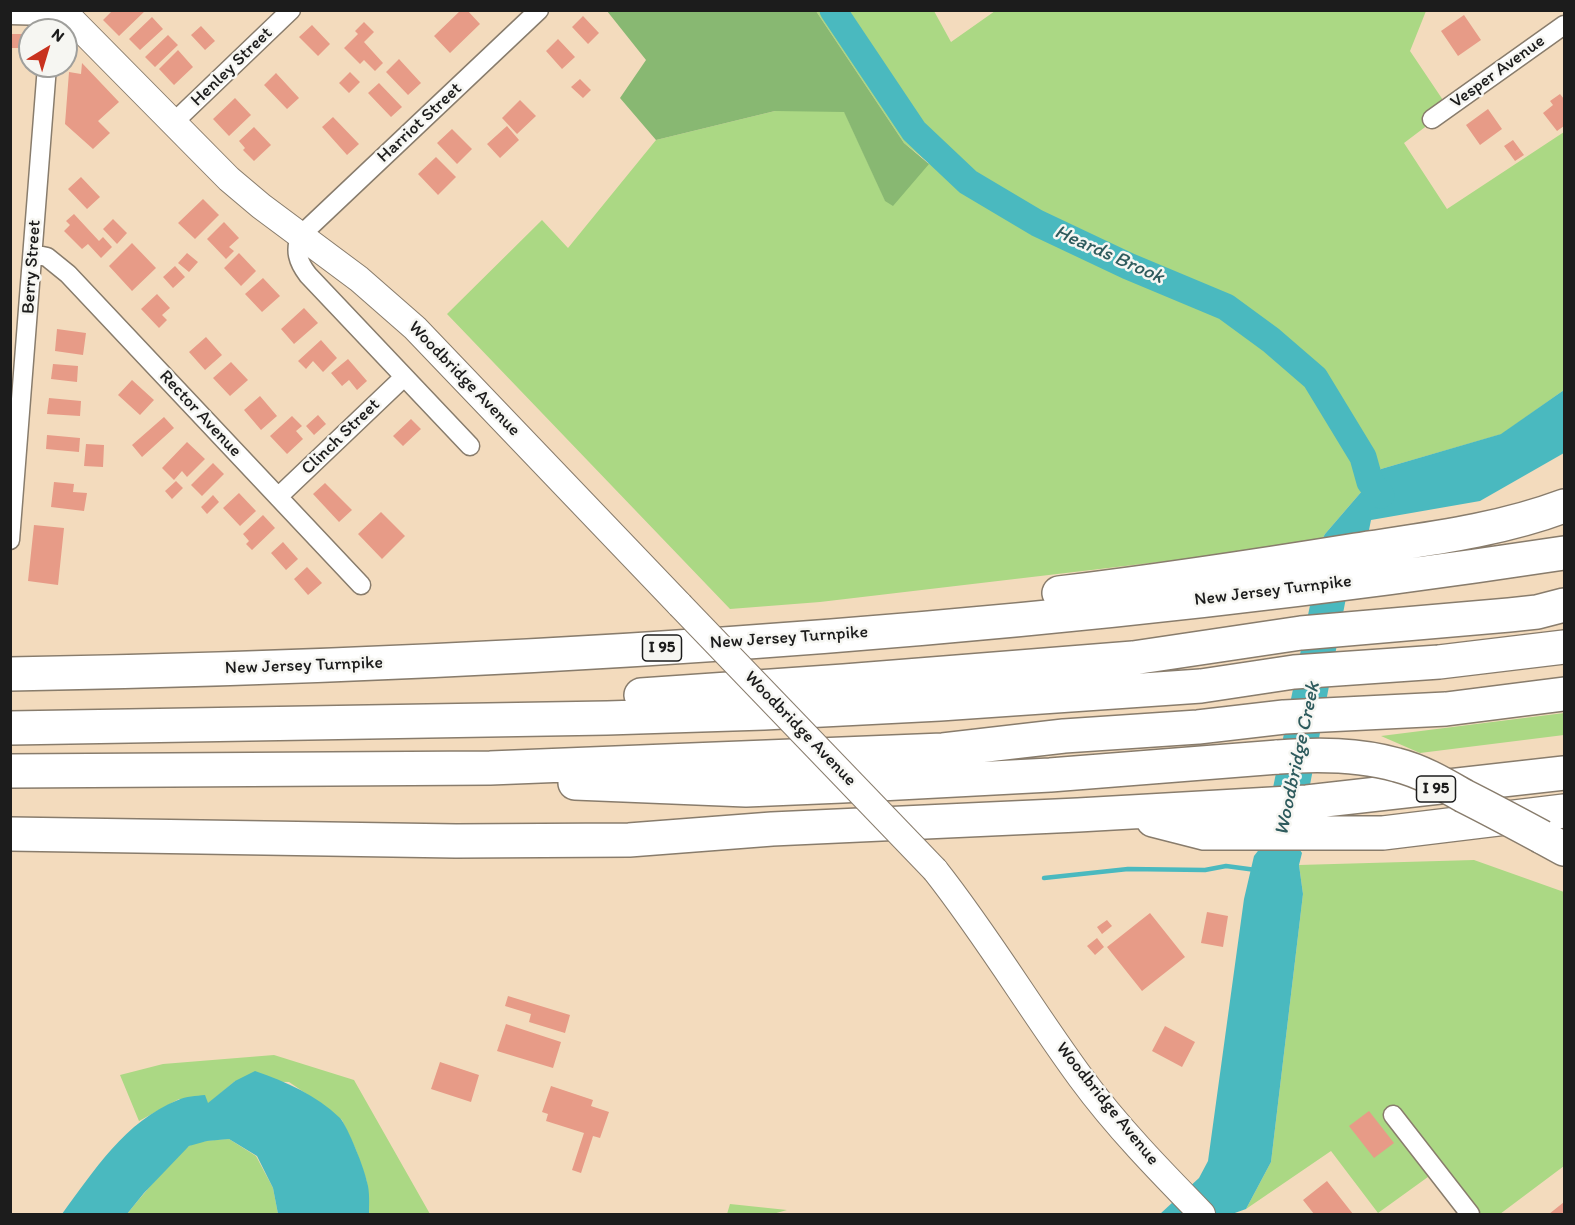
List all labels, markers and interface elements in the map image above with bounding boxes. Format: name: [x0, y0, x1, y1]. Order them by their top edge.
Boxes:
north arrow: [18, 18, 78, 78]
street label: Henley Street: [187, 23, 277, 111]
text: N: [48, 24, 68, 46]
street label: Vesper Avenue: [1447, 31, 1549, 113]
street label: Harriot Street: [373, 78, 467, 168]
street label: Berry Street: [18, 219, 46, 315]
water label: Heards Brook: [1051, 220, 1167, 290]
street label: Woodbridge Avenue: [403, 317, 525, 441]
street label: Rector Avenue: [154, 366, 246, 462]
street label: Clinch Street: [297, 394, 385, 480]
street label: New Jersey Turnpike: [1193, 571, 1353, 611]
street label: New Jersey Turnpike: [709, 622, 869, 654]
road number: I 95: [642, 635, 682, 661]
street label: New Jersey Turnpike: [225, 652, 383, 680]
street label: Woodbridge Avenue: [739, 667, 861, 791]
water label: Woodbridge Creek: [1270, 680, 1326, 838]
road number: I 95: [1416, 776, 1456, 802]
street label: Woodbridge Avenue: [1051, 1038, 1163, 1170]

